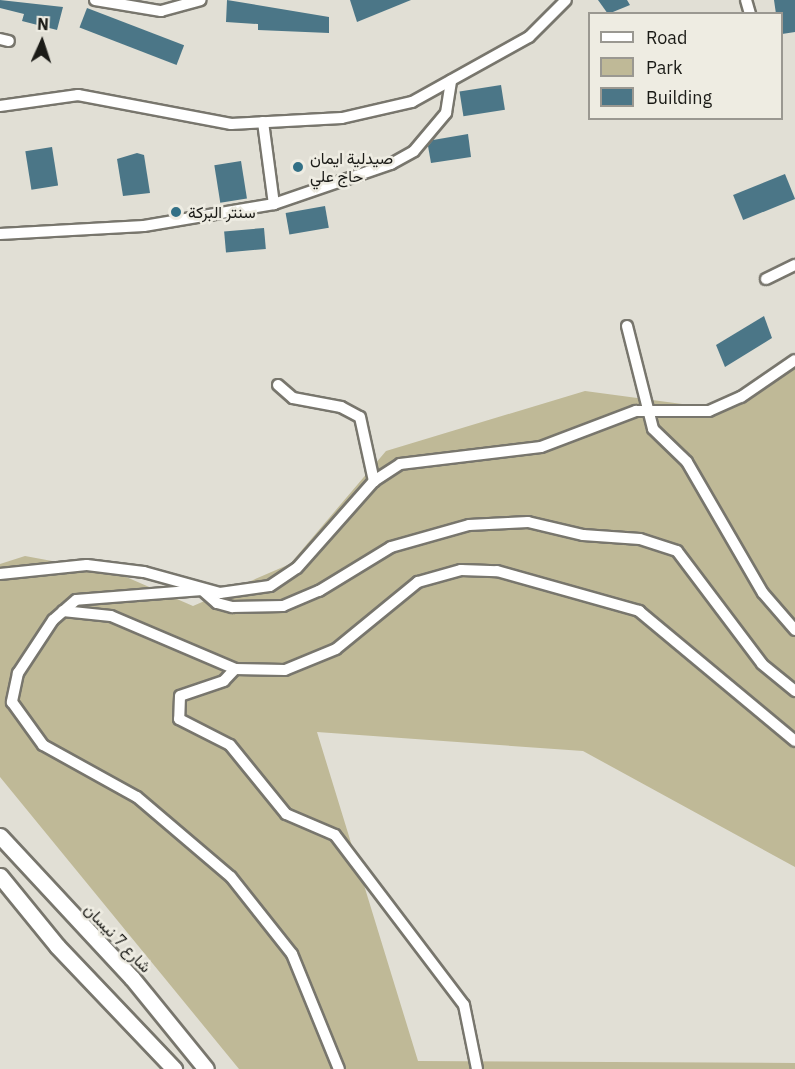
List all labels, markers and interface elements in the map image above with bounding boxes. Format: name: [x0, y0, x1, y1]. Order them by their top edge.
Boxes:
north arrow: [12, 12, 72, 72]
legend: [588, 12, 783, 120]
text: N: [37, 14, 49, 34]
text: Road: [646, 26, 687, 49]
text: Park: [646, 56, 682, 79]
text: Building: [646, 86, 712, 109]
place label: صيدلية ايمان حاج علي: [310, 148, 393, 186]
marker: صيدلية ايمان حاج علي: [291, 160, 305, 174]
place label: سنتر البركة: [188, 202, 256, 222]
marker: سنتر البركة: [169, 205, 183, 219]
street label: شارع 7 نيسان: [80, 900, 156, 976]

